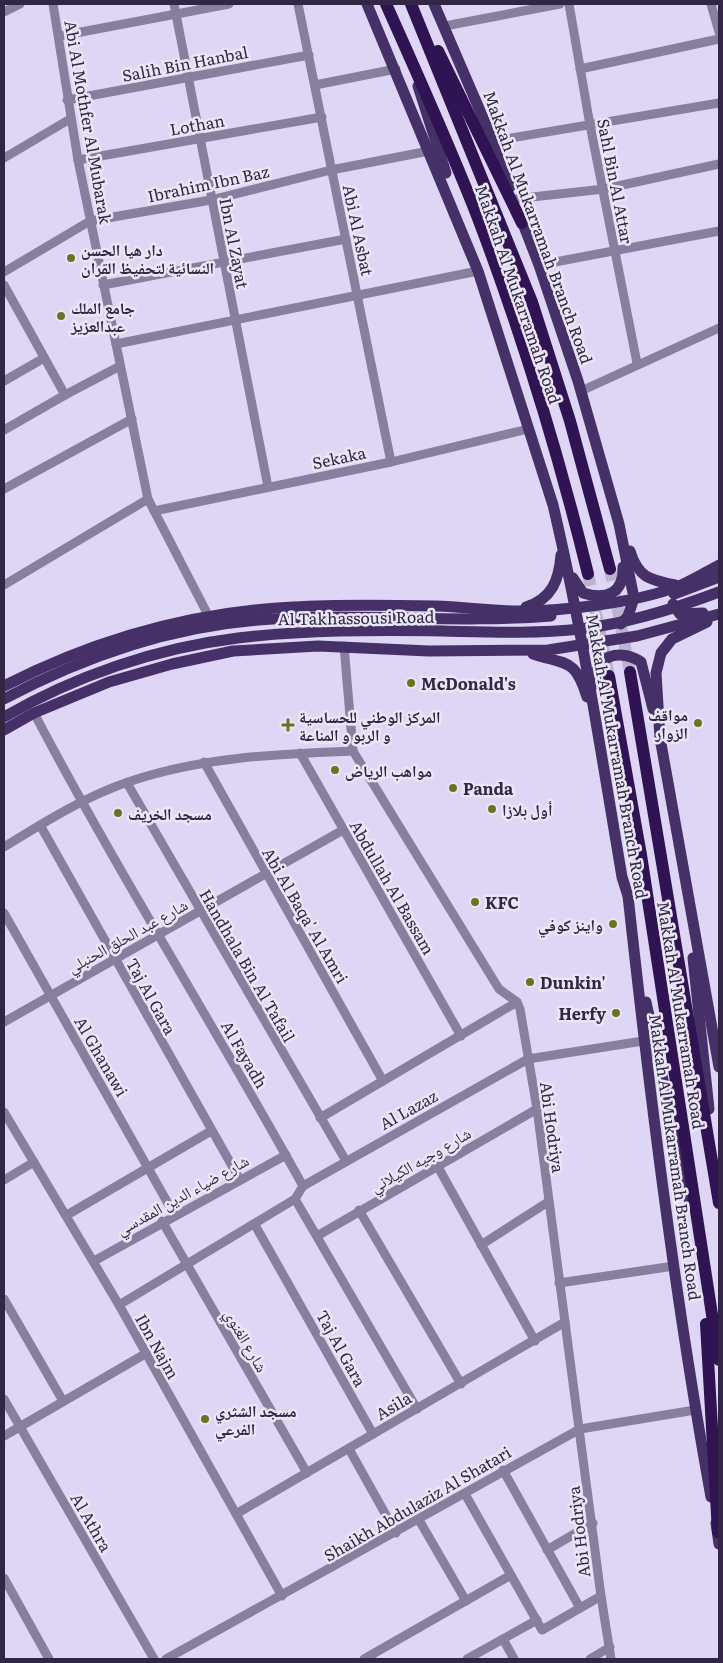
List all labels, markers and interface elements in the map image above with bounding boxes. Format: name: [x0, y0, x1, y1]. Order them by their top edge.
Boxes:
street label: Abi Al Mothfer Al Mubarak: [59, 18, 119, 226]
street label: Salih Bin Hanbal: [120, 39, 250, 87]
street label: Makkah Al Mukarramah Branch Road: [478, 87, 600, 367]
street label: Lothan: [168, 107, 227, 141]
street label: Sahl Bin Al Attar: [592, 116, 640, 246]
street label: Ibrahim Ibn Baz: [145, 158, 271, 208]
street label: Makkah Al Mukarramah Road: [470, 181, 568, 407]
street label: Abi Al Asbat: [338, 182, 381, 278]
street label: Ibn Al Zayat: [214, 196, 256, 291]
place label: دار هيا الحسن النسائية لتحفيظ القران: [81, 237, 214, 279]
marker: دار هيا الحسن النسائية لتحفيظ القران: [65, 252, 77, 264]
place label: جامع الملك عبدالعزيز: [70, 295, 135, 337]
marker: جامع الملك عبدالعزيز: [55, 310, 67, 322]
street label: Sekaka: [310, 440, 368, 474]
street label: Al Takhassousi Road: [277, 604, 435, 630]
street label: Makkah Al Mukarramah Branch Road: [581, 611, 655, 901]
place label: McDonald's: [421, 671, 516, 695]
marker: McDonald's: [405, 677, 417, 689]
place label: مواقف الزوار: [648, 702, 688, 744]
place label: المركز الوطني للحساسية و الربو و المناعة: [299, 704, 440, 746]
marker: مواقف الزوار: [692, 717, 704, 729]
marker: المركز الوطني للحساسية و الربو و المناعة: [281, 718, 295, 732]
place label: مواهب الرياض: [345, 758, 432, 782]
marker: مواهب الرياض: [329, 764, 341, 776]
place label: Panda: [463, 776, 514, 800]
marker: Panda: [447, 782, 459, 794]
place label: أول بلازا: [502, 797, 553, 821]
place label: مسجد الخريف: [128, 801, 212, 825]
marker: أول بلازا: [486, 803, 498, 815]
marker: مسجد الخريف: [112, 807, 124, 819]
street label: Abdullah Al Bassam: [345, 815, 442, 959]
street label: Abi Al Baqa' Al Amri: [257, 843, 355, 987]
street label: Handhala Bin Al Tafail: [194, 884, 302, 1046]
place label: KFC: [485, 890, 519, 914]
street label: شارع عبد الحلق الحنبلي: [62, 892, 193, 980]
marker: KFC: [469, 896, 481, 908]
street label: Makkah Al Mukarramah Road: [652, 899, 712, 1131]
place label: واينز كوفي: [538, 912, 603, 938]
marker: واينز كوفي: [607, 918, 619, 930]
street label: Taj Al Gara: [121, 953, 183, 1039]
place label: Dunkin': [540, 970, 606, 994]
marker: Dunkin': [524, 976, 536, 988]
place label: Herfy: [558, 1001, 606, 1025]
marker: Herfy: [610, 1007, 622, 1019]
street label: Al Ghanawi: [69, 1011, 135, 1101]
street label: Makkah Al Mukarramah Branch Road: [644, 1012, 708, 1302]
street label: Al Fayadh: [216, 1015, 274, 1093]
street label: Abi Hodriya: [535, 1080, 571, 1175]
street label: Al Lazaz: [374, 1083, 442, 1135]
street label: شارع وجيه الكيلاني: [365, 1120, 476, 1199]
street label: شارع ضياء الدين المقدسي: [111, 1148, 254, 1242]
street label: شارع الغنوي: [217, 1304, 275, 1377]
street label: Taj Al Gara: [311, 1305, 373, 1391]
street label: Ibn Najm: [130, 1309, 186, 1383]
street label: Asila: [370, 1385, 416, 1425]
place label: مسجد الشثري الفرعي: [215, 1398, 297, 1442]
marker: مسجد الشثري الفرعي: [199, 1413, 211, 1425]
street label: Shaikh Abdulaziz Al Shatari: [319, 1439, 515, 1567]
street label: Abi Hodriya: [560, 1484, 596, 1579]
street label: Al Athra: [65, 1488, 119, 1556]

